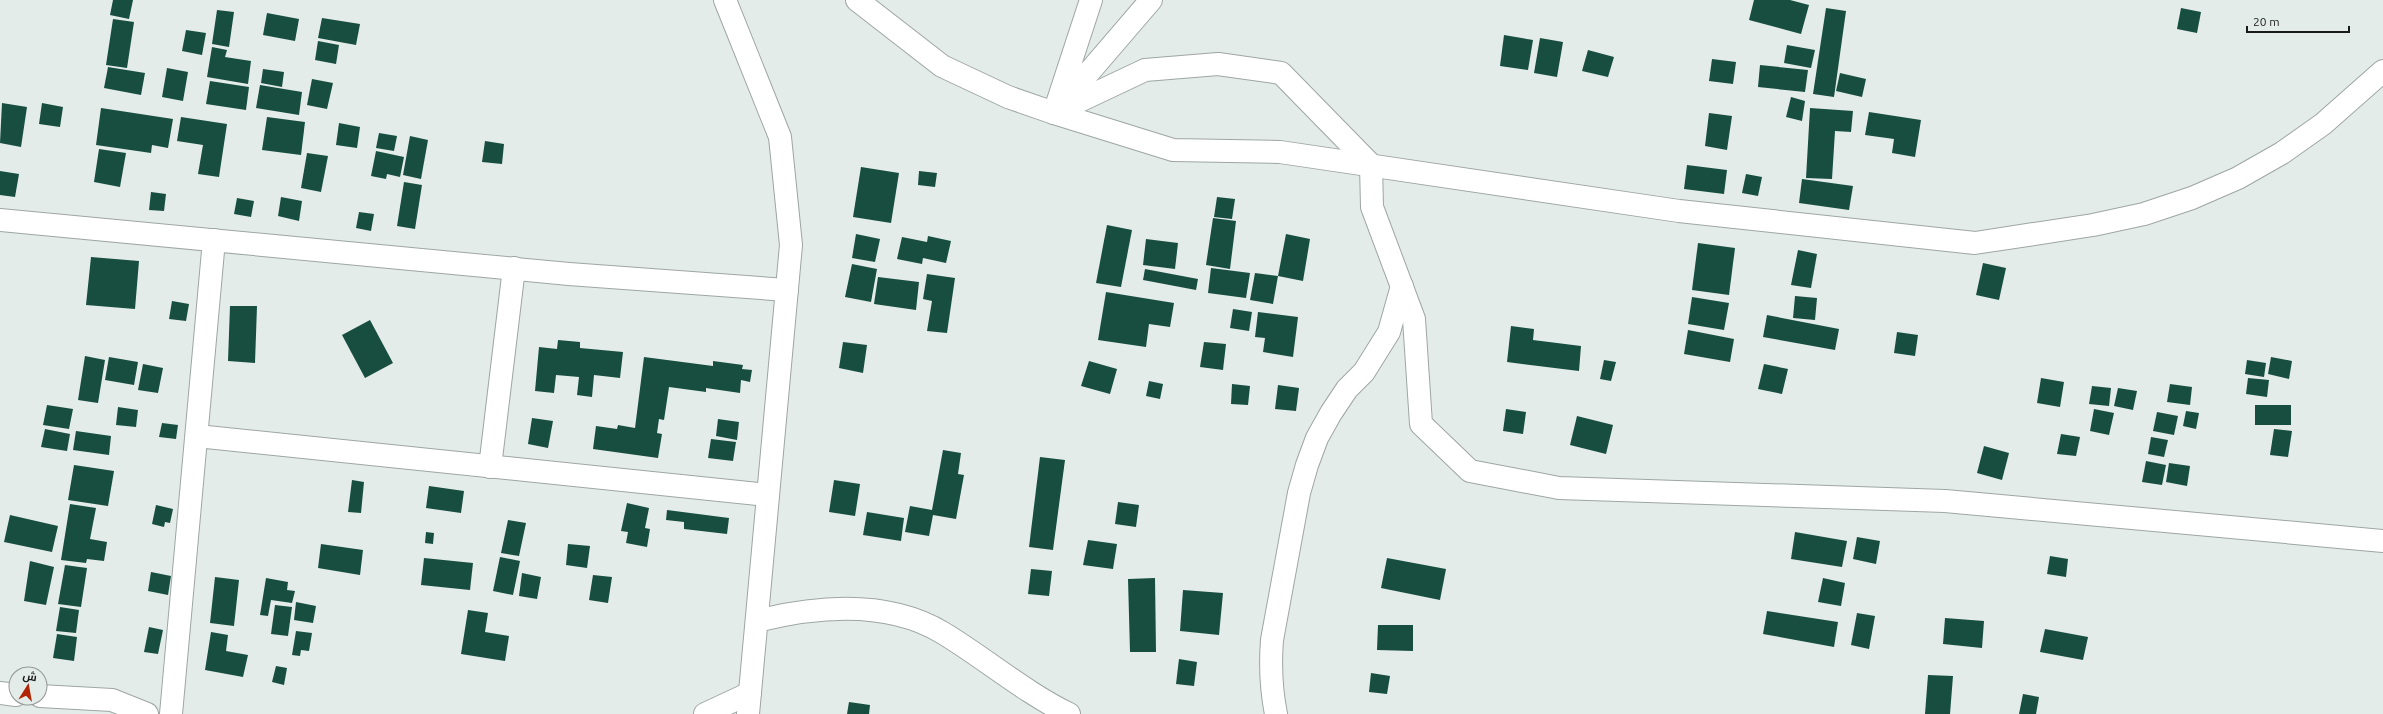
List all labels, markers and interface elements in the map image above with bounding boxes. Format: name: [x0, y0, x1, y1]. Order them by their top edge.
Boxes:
scale bar: [2247, 8, 2349, 34]
text: 20 m: [2253, 15, 2280, 28]
north arrow: [8, 666, 48, 706]
text: ش: [22, 669, 38, 684]

